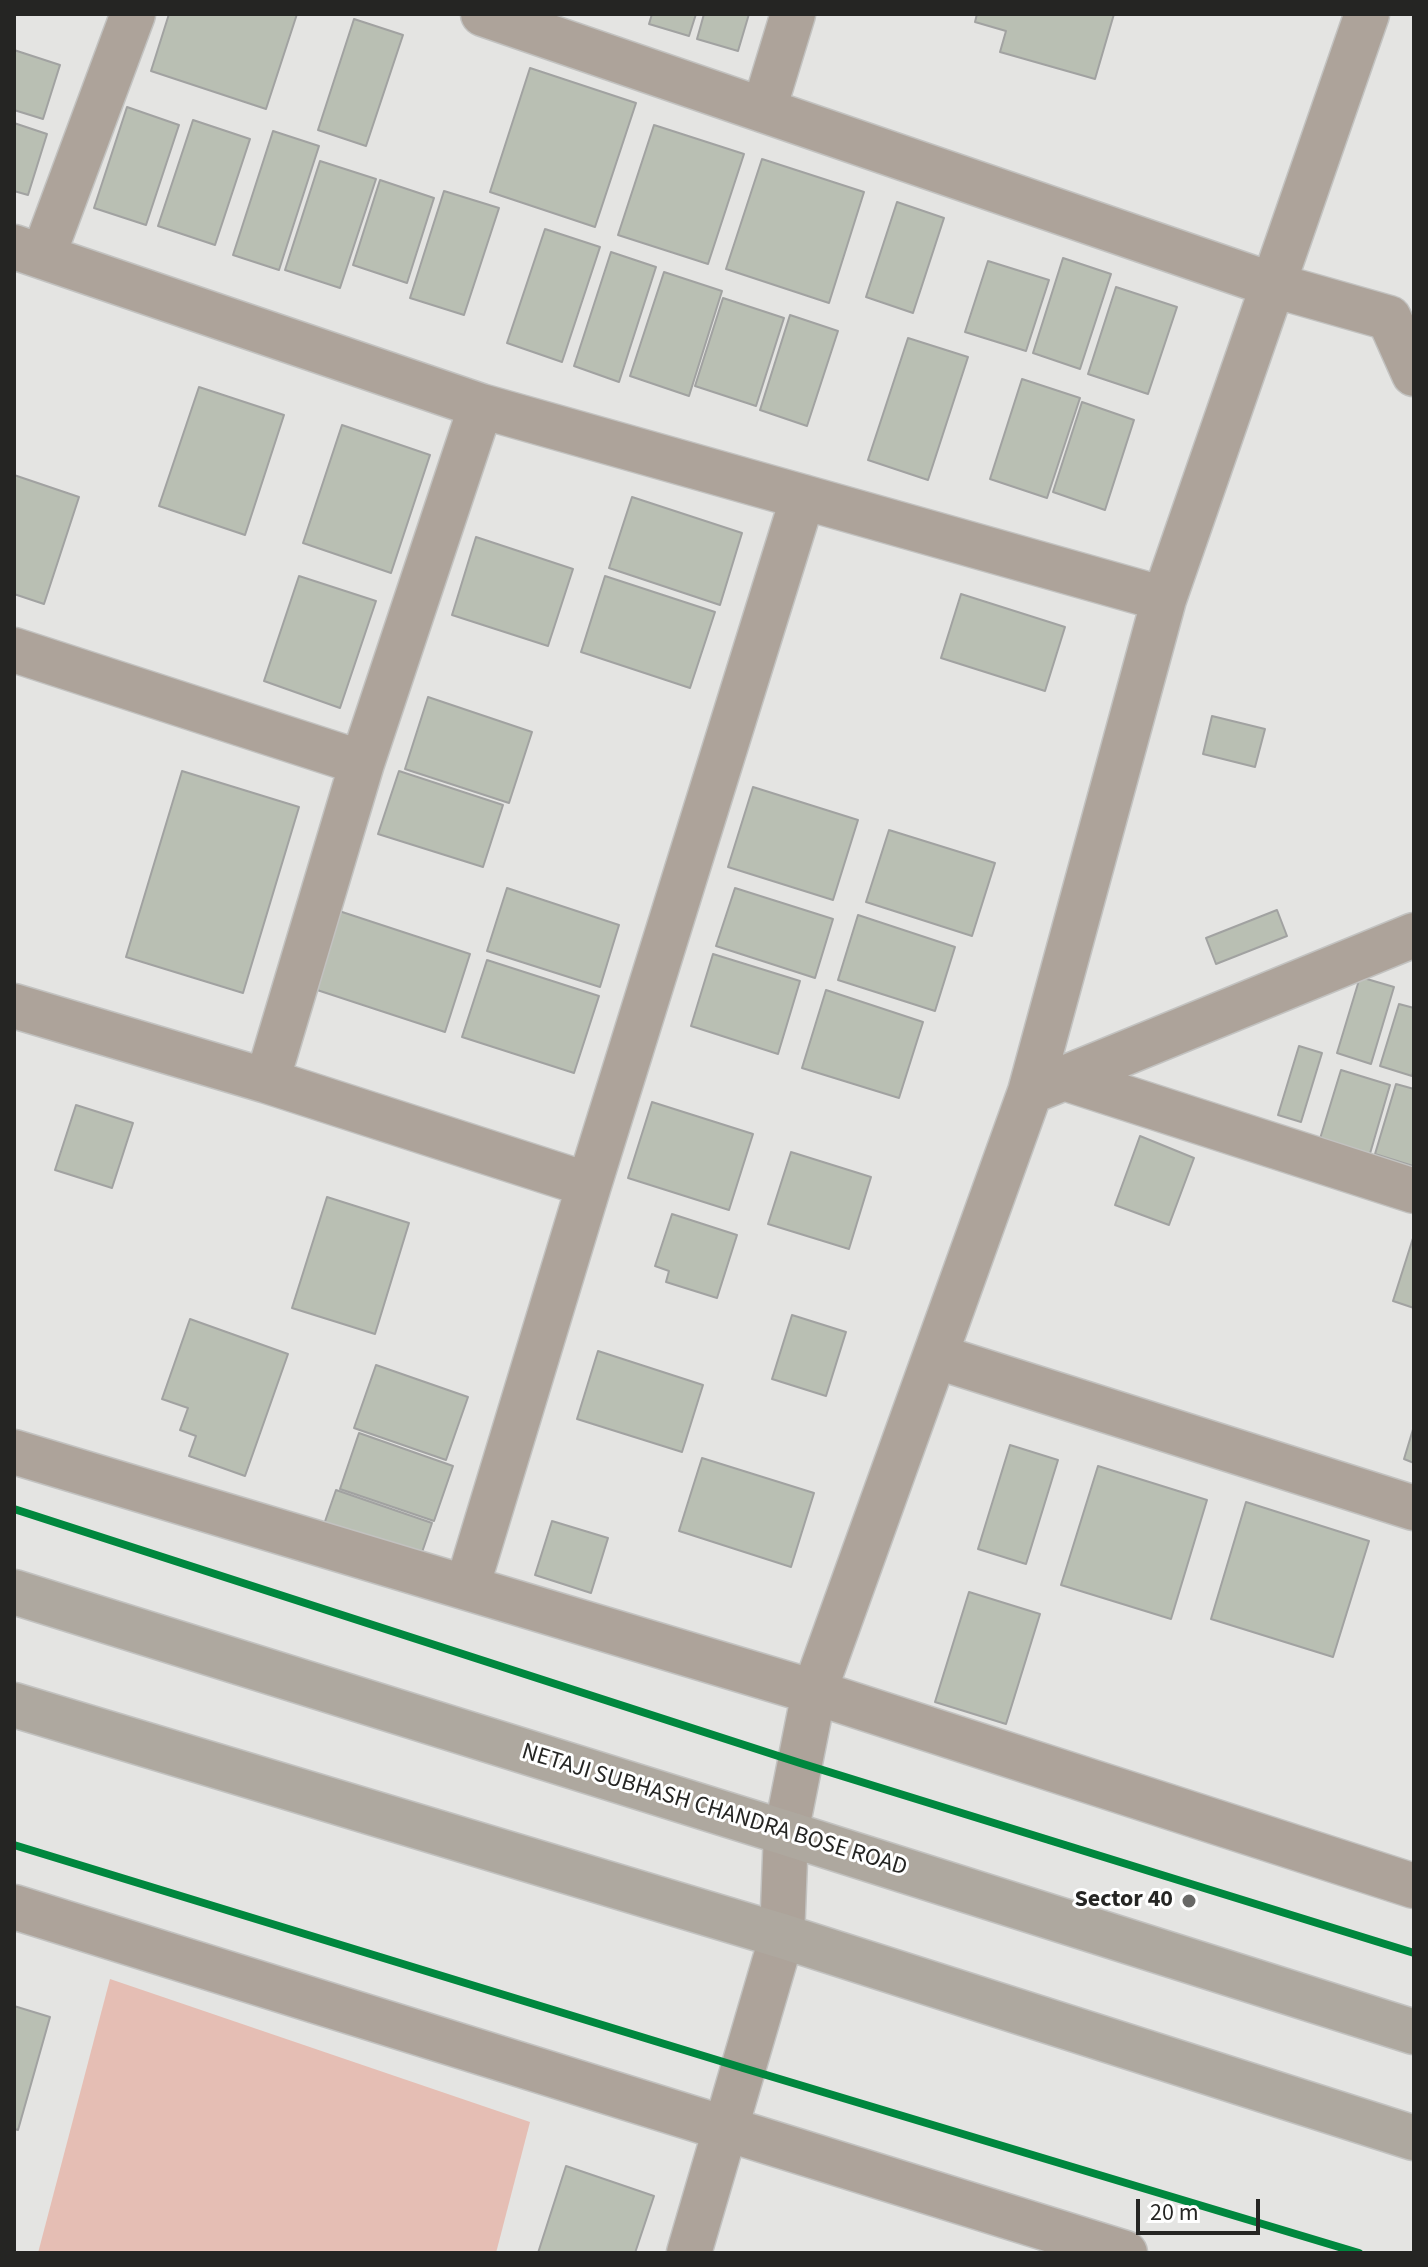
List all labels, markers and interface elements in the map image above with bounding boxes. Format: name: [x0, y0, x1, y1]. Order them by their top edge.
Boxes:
street label: NETAJI SUBHASH CHANDRA BOSE ROAD: [518, 1739, 910, 1883]
place label: Sector 40: [1074, 1887, 1173, 1915]
marker: Sector 40: [1180, 1892, 1198, 1910]
scale bar: [1140, 2183, 1264, 2233]
text: 20 m: [1150, 2195, 1199, 2230]

